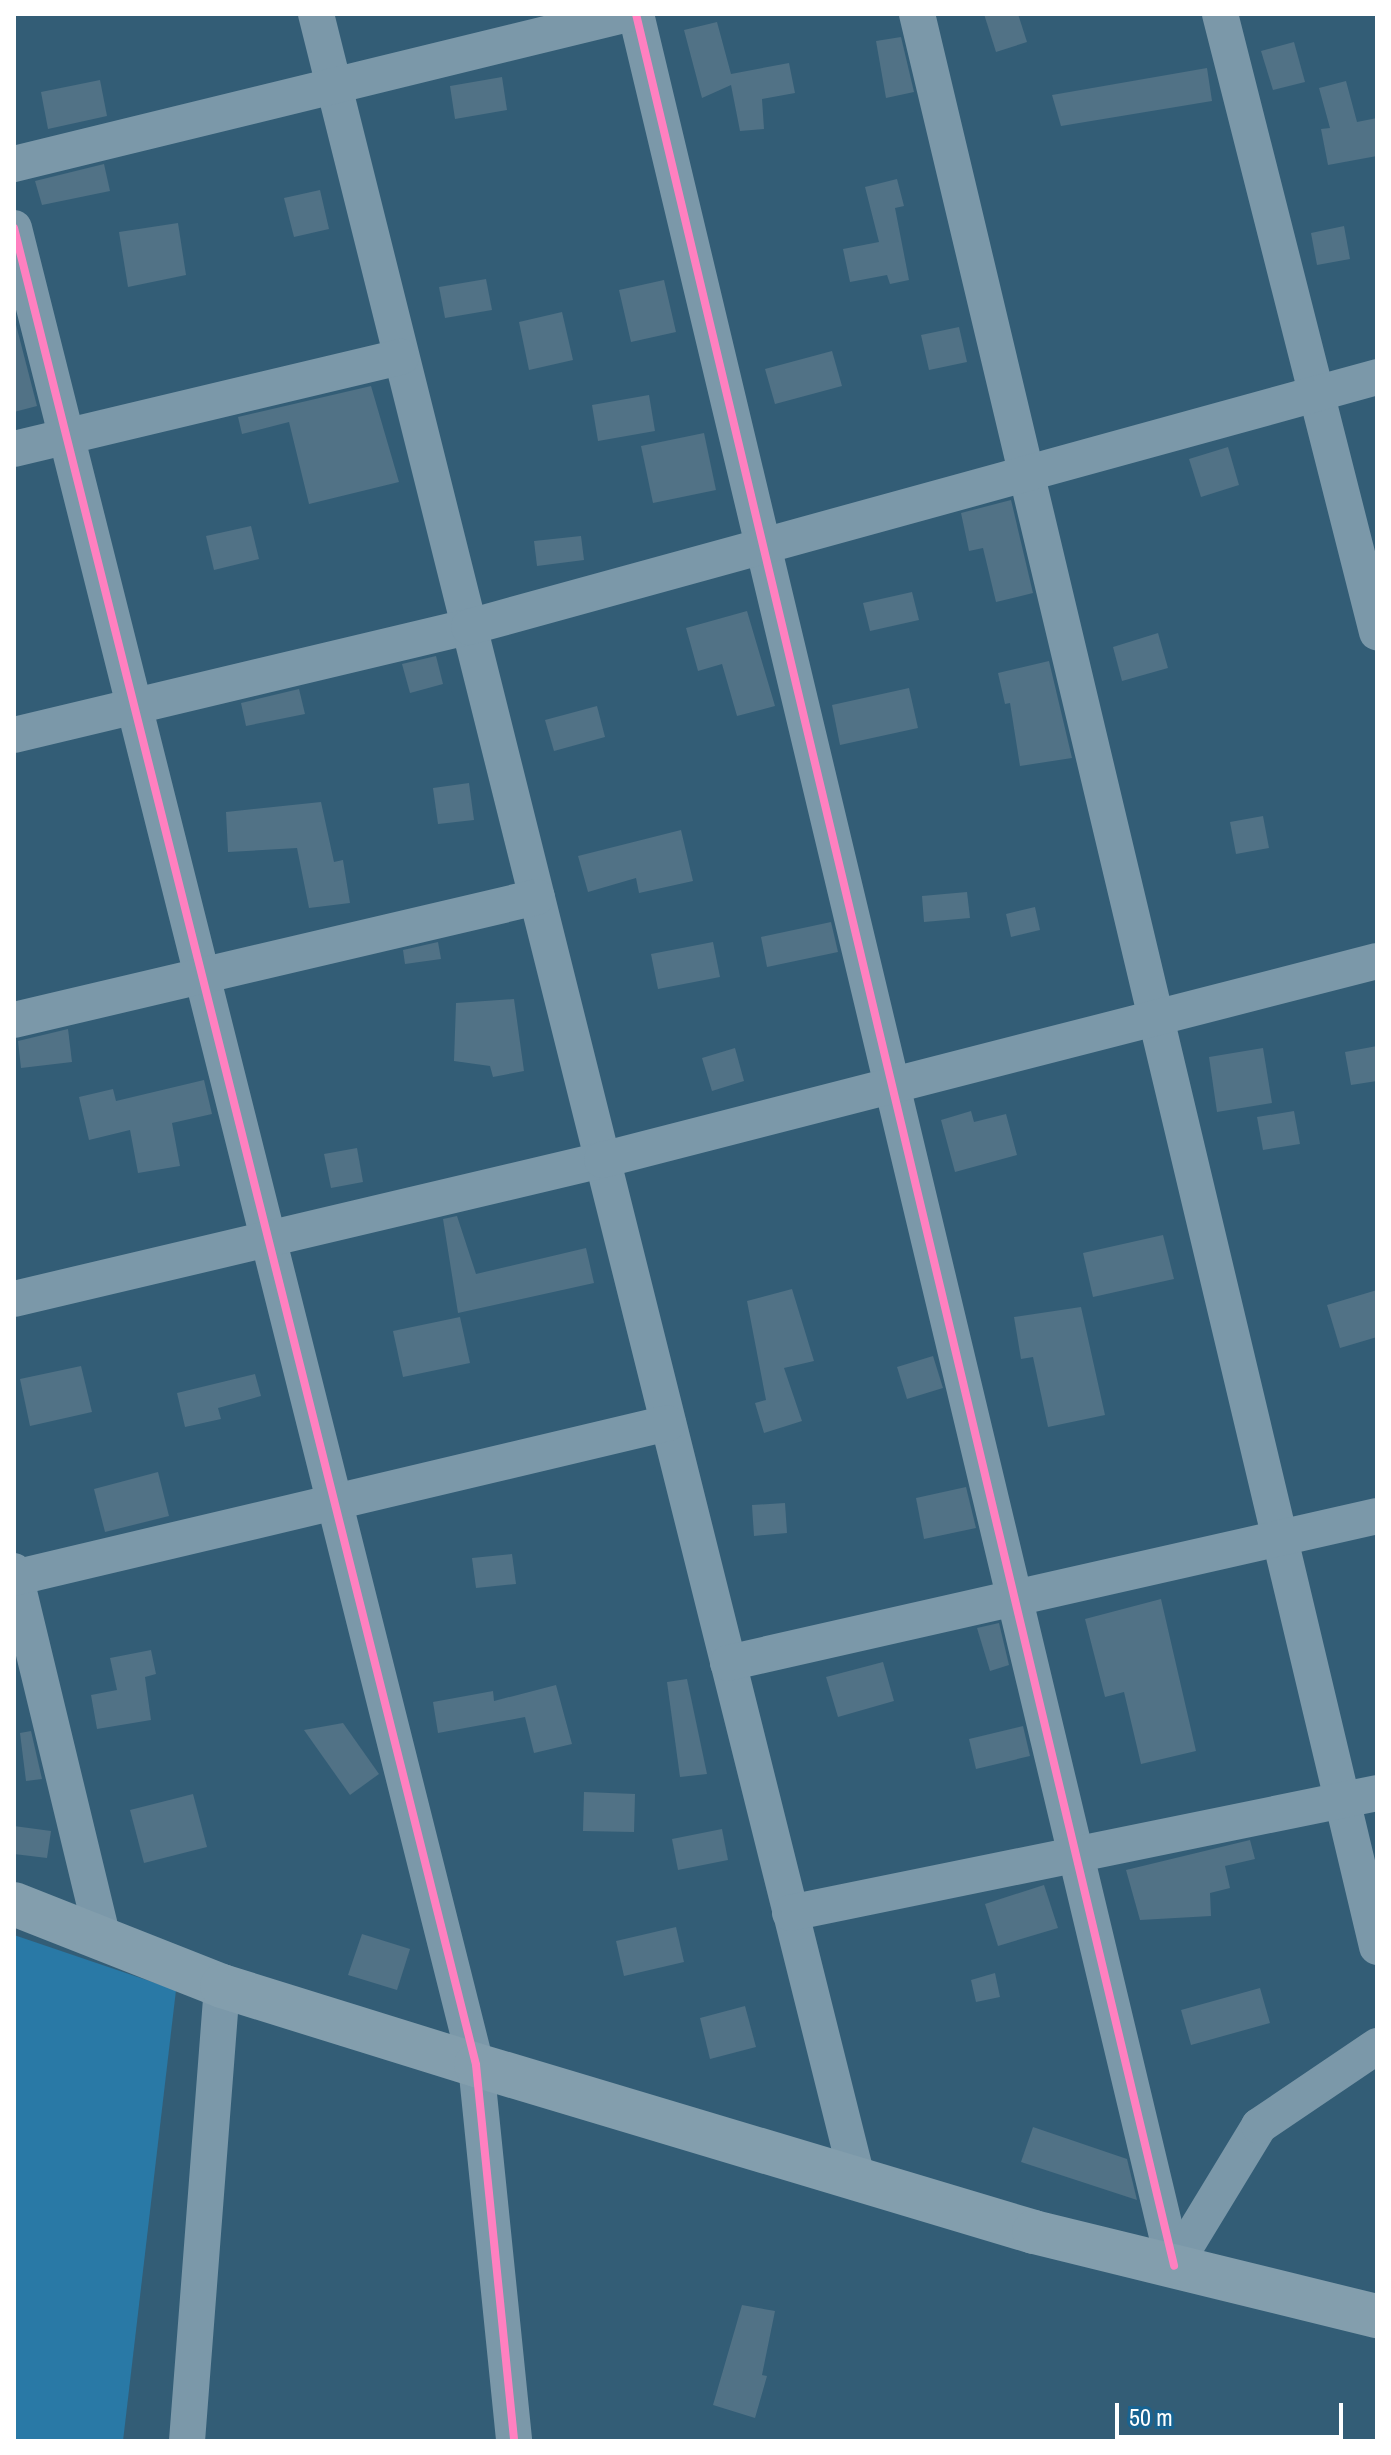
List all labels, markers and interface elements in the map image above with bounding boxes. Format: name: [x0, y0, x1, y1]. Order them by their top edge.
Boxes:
scale bar: [1119, 2387, 1347, 2437]
text: 50 m: [1129, 2401, 1173, 2433]

